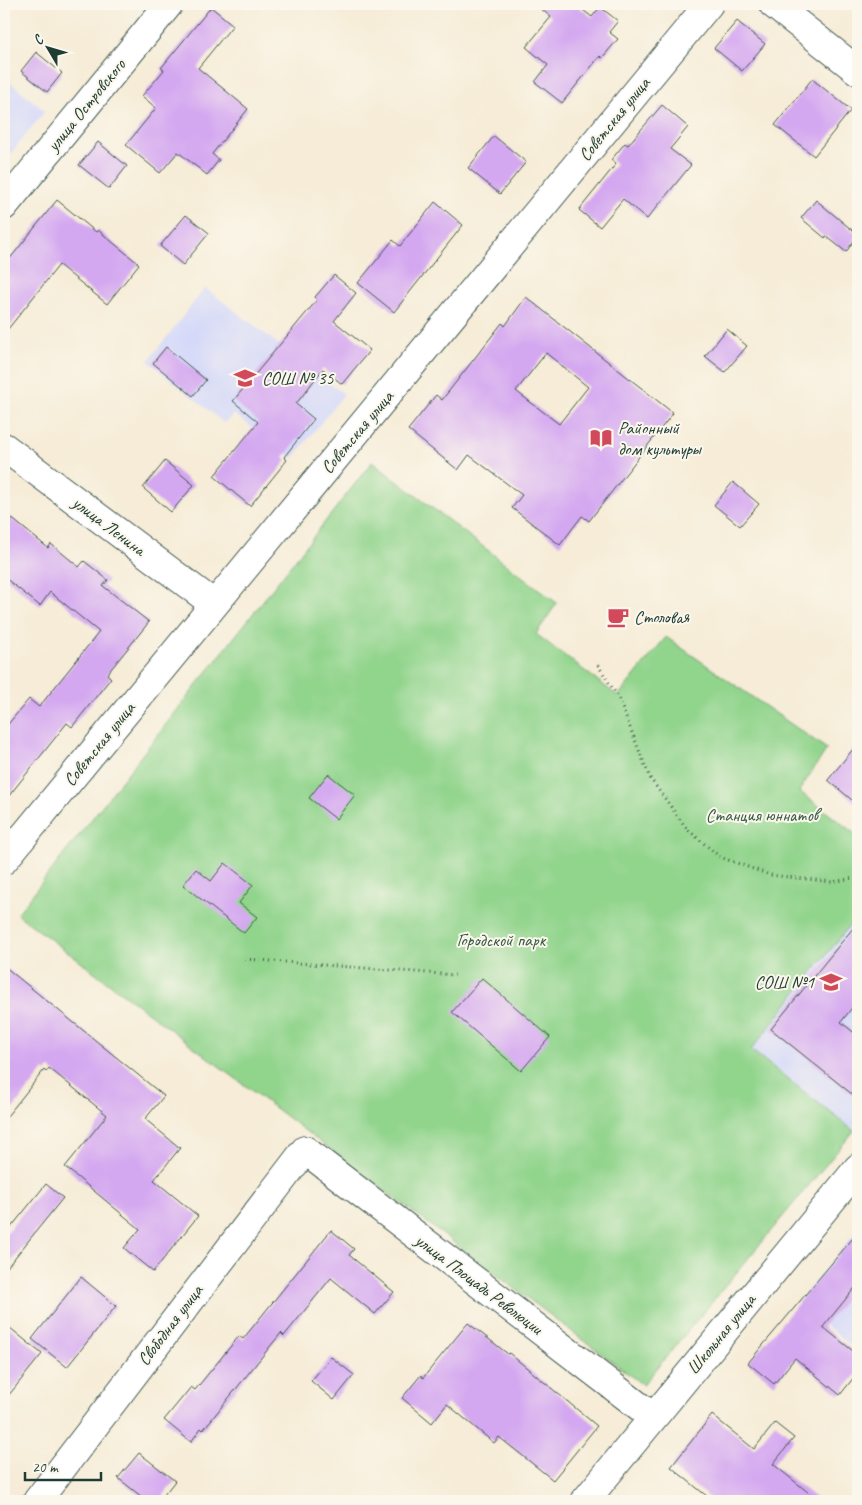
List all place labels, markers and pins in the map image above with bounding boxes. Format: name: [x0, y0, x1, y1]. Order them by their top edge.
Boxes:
school or university icon: СОШ № 35: [232, 365, 258, 391]
place label: СОШ № 35: [262, 367, 335, 389]
place label: Районный дом культуры: [618, 417, 702, 460]
library icon: Районный дом культуры: [588, 425, 614, 451]
cafe icon: Столовая: [605, 604, 631, 630]
place label: Столовая: [634, 606, 691, 628]
school or university icon: СОШ №1: [818, 969, 844, 995]
place label: СОШ №1: [755, 971, 815, 993]

